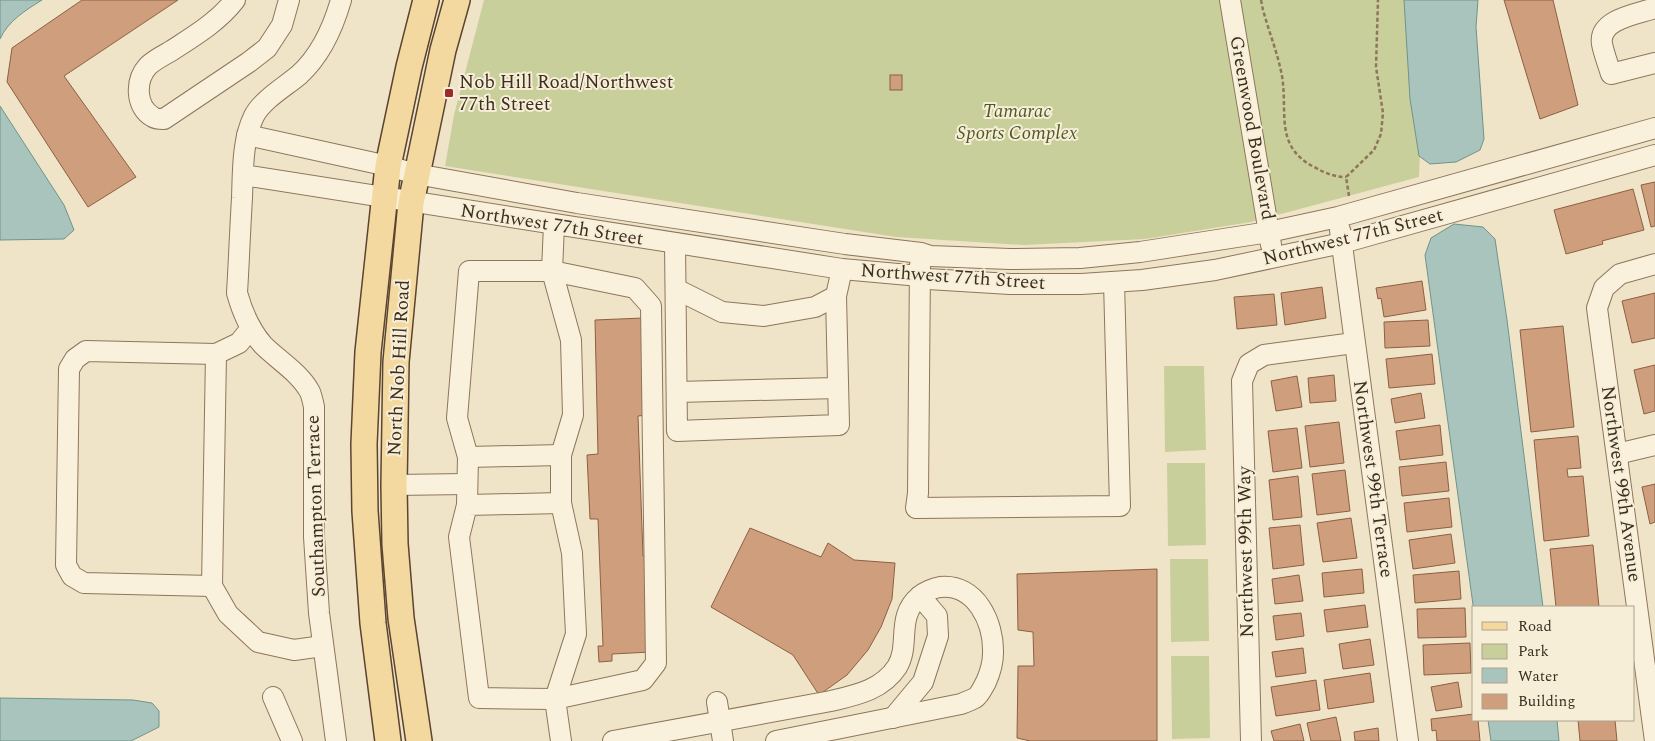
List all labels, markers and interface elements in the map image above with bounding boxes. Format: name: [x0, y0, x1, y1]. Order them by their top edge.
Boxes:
street label: Greenwood Boulevard: [1222, 34, 1282, 222]
place label: Nob Hill Road/Northwest 77th Street: [459, 68, 674, 119]
marker: Nob Hill Road/Northwest 77th Street: [443, 87, 455, 99]
park label: Tamarac Sports Complex: [957, 97, 1078, 148]
street label: Northwest 77th Street: [458, 196, 646, 254]
street label: Northwest 77th Street: [1260, 200, 1447, 273]
street label: Northwest 77th Street: [860, 256, 1047, 298]
street label: North Nob Hill Road: [380, 279, 418, 457]
street label: Northwest 99th Terrace: [1345, 378, 1401, 580]
street label: Northwest 99th Avenue: [1593, 384, 1649, 584]
street label: Southampton Terrace: [298, 414, 334, 598]
street label: Northwest 99th Way: [1230, 465, 1262, 638]
legend: [1472, 606, 1635, 721]
text: Road: [1518, 615, 1552, 638]
text: Park: [1518, 640, 1549, 663]
text: Water: [1518, 665, 1558, 688]
text: Building: [1518, 690, 1575, 713]

